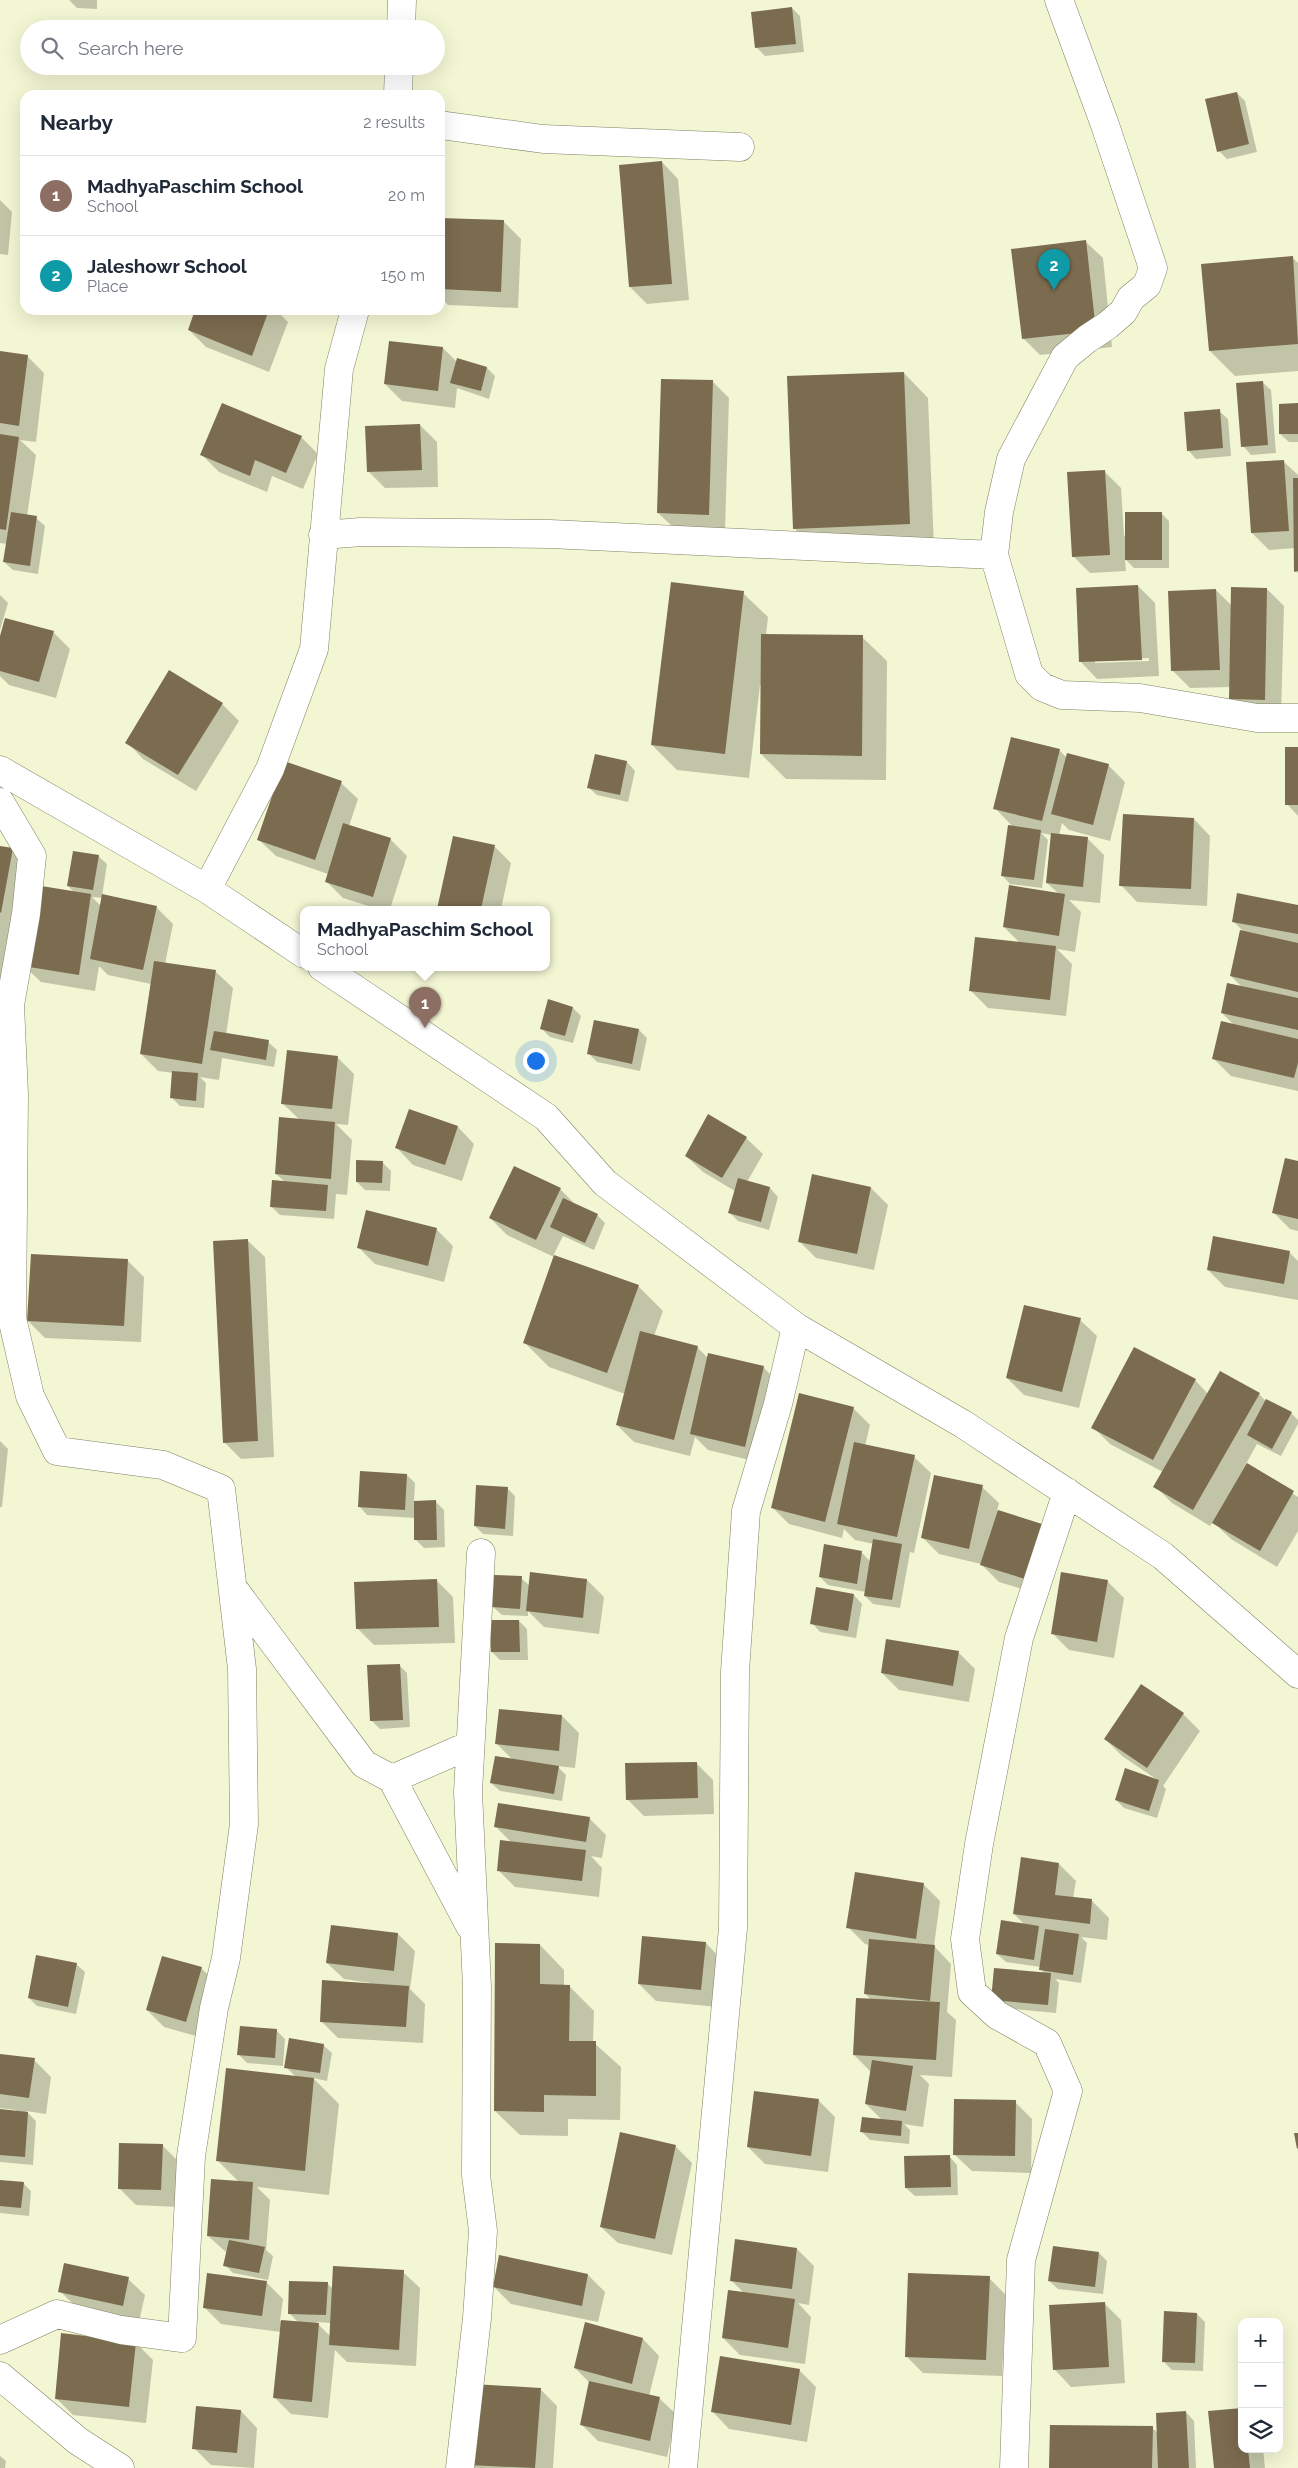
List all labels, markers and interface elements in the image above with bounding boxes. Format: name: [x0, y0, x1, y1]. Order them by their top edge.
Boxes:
search box: [20, 20, 445, 75]
icon: search: [38, 34, 66, 62]
text: Search here: [78, 37, 184, 59]
text: Nearby: [40, 110, 113, 135]
text: 2 results: [363, 113, 425, 132]
text: MadhyaPaschim School: [87, 175, 303, 197]
text: 1: [52, 186, 60, 205]
text: 20 m: [388, 186, 425, 205]
text: School: [87, 197, 138, 216]
pin: 2: [1038, 249, 1070, 290]
text: Jaleshowr School: [87, 255, 247, 277]
text: 2: [51, 266, 61, 285]
text: 150 m: [381, 266, 425, 285]
text: Place: [87, 277, 128, 296]
popup: [300, 906, 550, 971]
text: MadhyaPaschim School: [317, 918, 533, 940]
text: School: [317, 940, 368, 959]
pin: 1: [409, 987, 441, 1028]
your location: [523, 1048, 549, 1074]
map controls: [1238, 2318, 1283, 2453]
button: +: [1238, 2318, 1283, 2363]
button: −: [1238, 2363, 1283, 2408]
button: layers: [1238, 2408, 1283, 2453]

